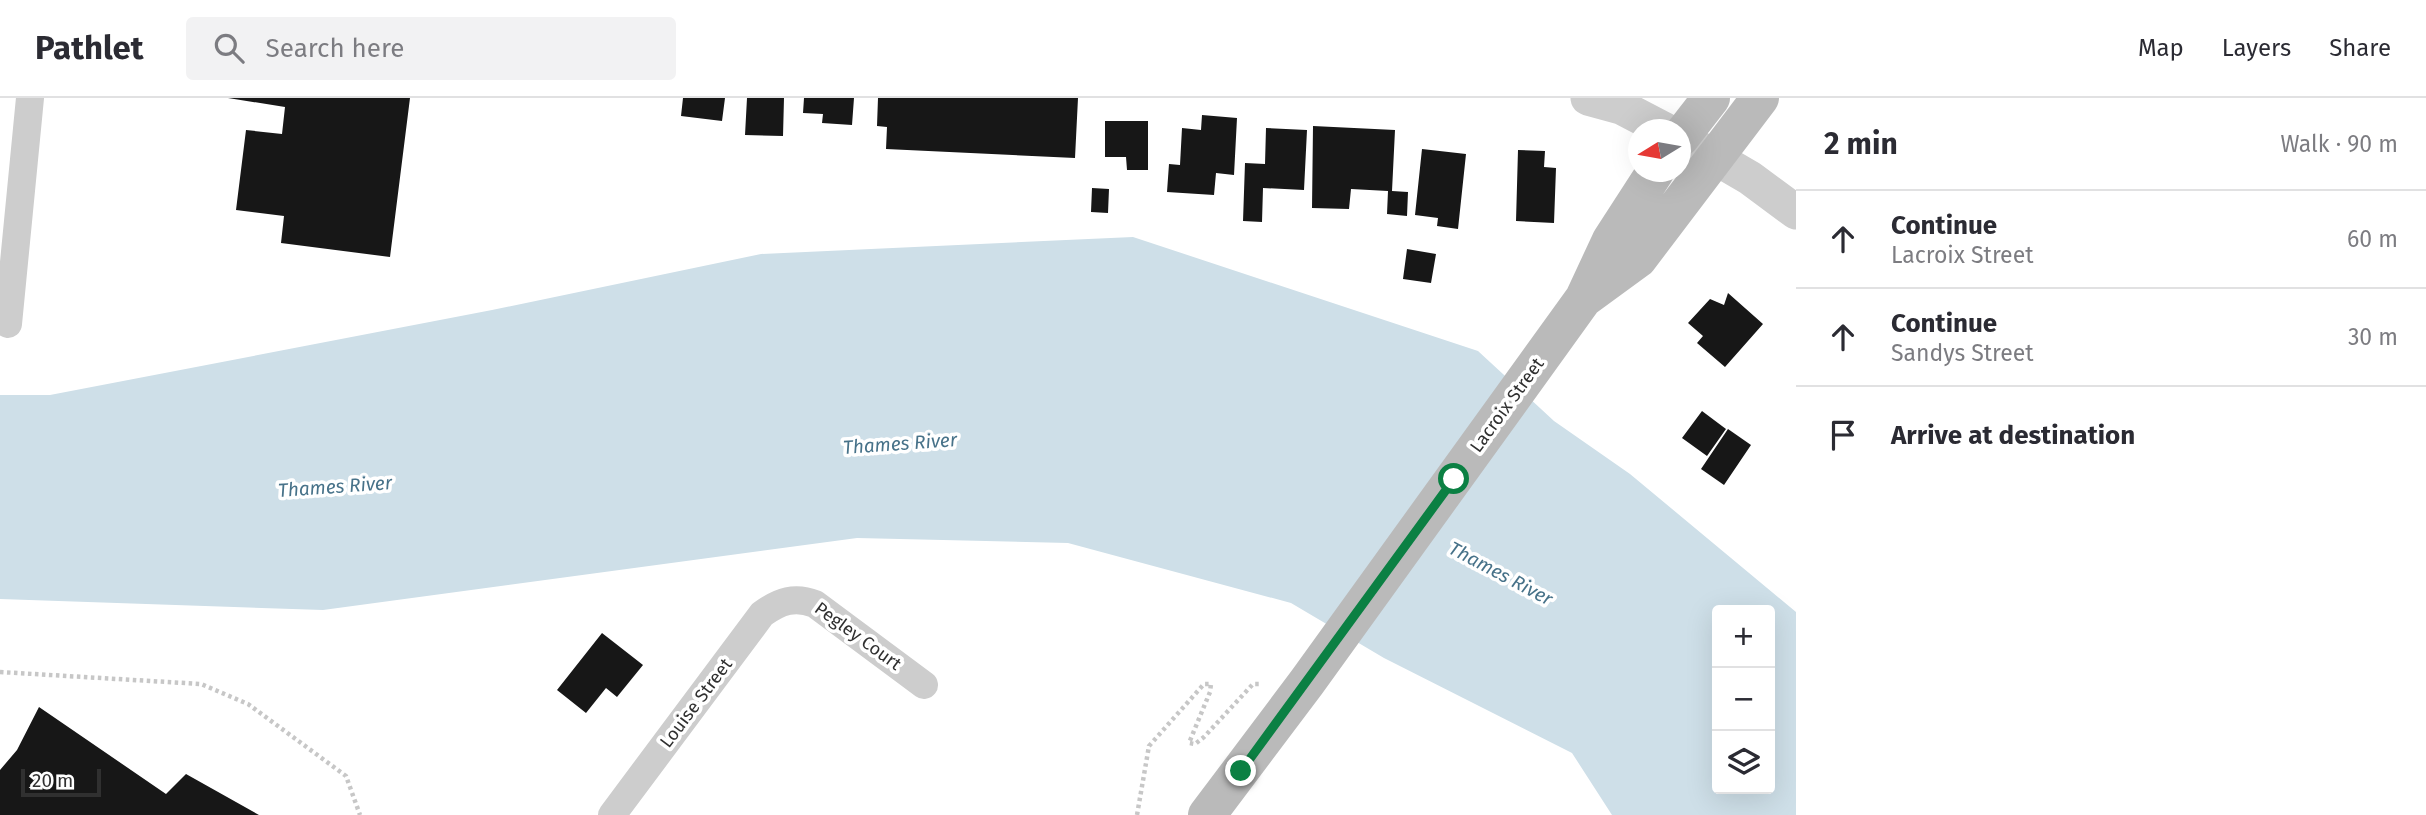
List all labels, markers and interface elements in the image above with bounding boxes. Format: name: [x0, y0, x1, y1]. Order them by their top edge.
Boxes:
search box: [186, 17, 676, 80]
text: Pathlet: [35, 28, 144, 68]
icon: search: [210, 29, 248, 67]
text: Search here: [266, 33, 404, 64]
text: Map: [2138, 34, 2184, 62]
text: Layers: [2222, 34, 2291, 62]
text: Share: [2329, 34, 2391, 62]
north arrow: [1628, 119, 1691, 182]
text: 2 min: [1824, 126, 1898, 162]
text: Walk · 90 m: [2280, 130, 2398, 158]
text: Continue: [1891, 210, 1997, 241]
icon: ahead: [1824, 220, 1862, 258]
text: 60 m: [2347, 225, 2398, 253]
text: Lacroix Street: [1891, 241, 2034, 269]
text: Continue: [1891, 308, 1997, 339]
icon: ahead: [1824, 318, 1862, 356]
text: 30 m: [2348, 323, 2398, 351]
text: Sandys Street: [1891, 339, 2034, 367]
street label: Lacroix Street: [1465, 353, 1549, 457]
icon: arrive: [1824, 416, 1862, 454]
text: Arrive at destination: [1891, 420, 2135, 451]
water label: Thames River: [842, 428, 958, 459]
route start: [1438, 463, 1469, 494]
water label: Thames River: [277, 471, 393, 502]
water label: Thames River: [1445, 537, 1557, 611]
street label: Pegley Court: [810, 597, 906, 675]
map controls: [1712, 605, 1775, 794]
button: +: [1712, 605, 1775, 668]
street label: Louise Street: [655, 653, 737, 752]
button: −: [1712, 668, 1775, 731]
button: layers: [1712, 731, 1775, 794]
route end: [1225, 755, 1256, 786]
scale bar: [21, 766, 102, 798]
text: 20 m: [32, 769, 73, 792]

